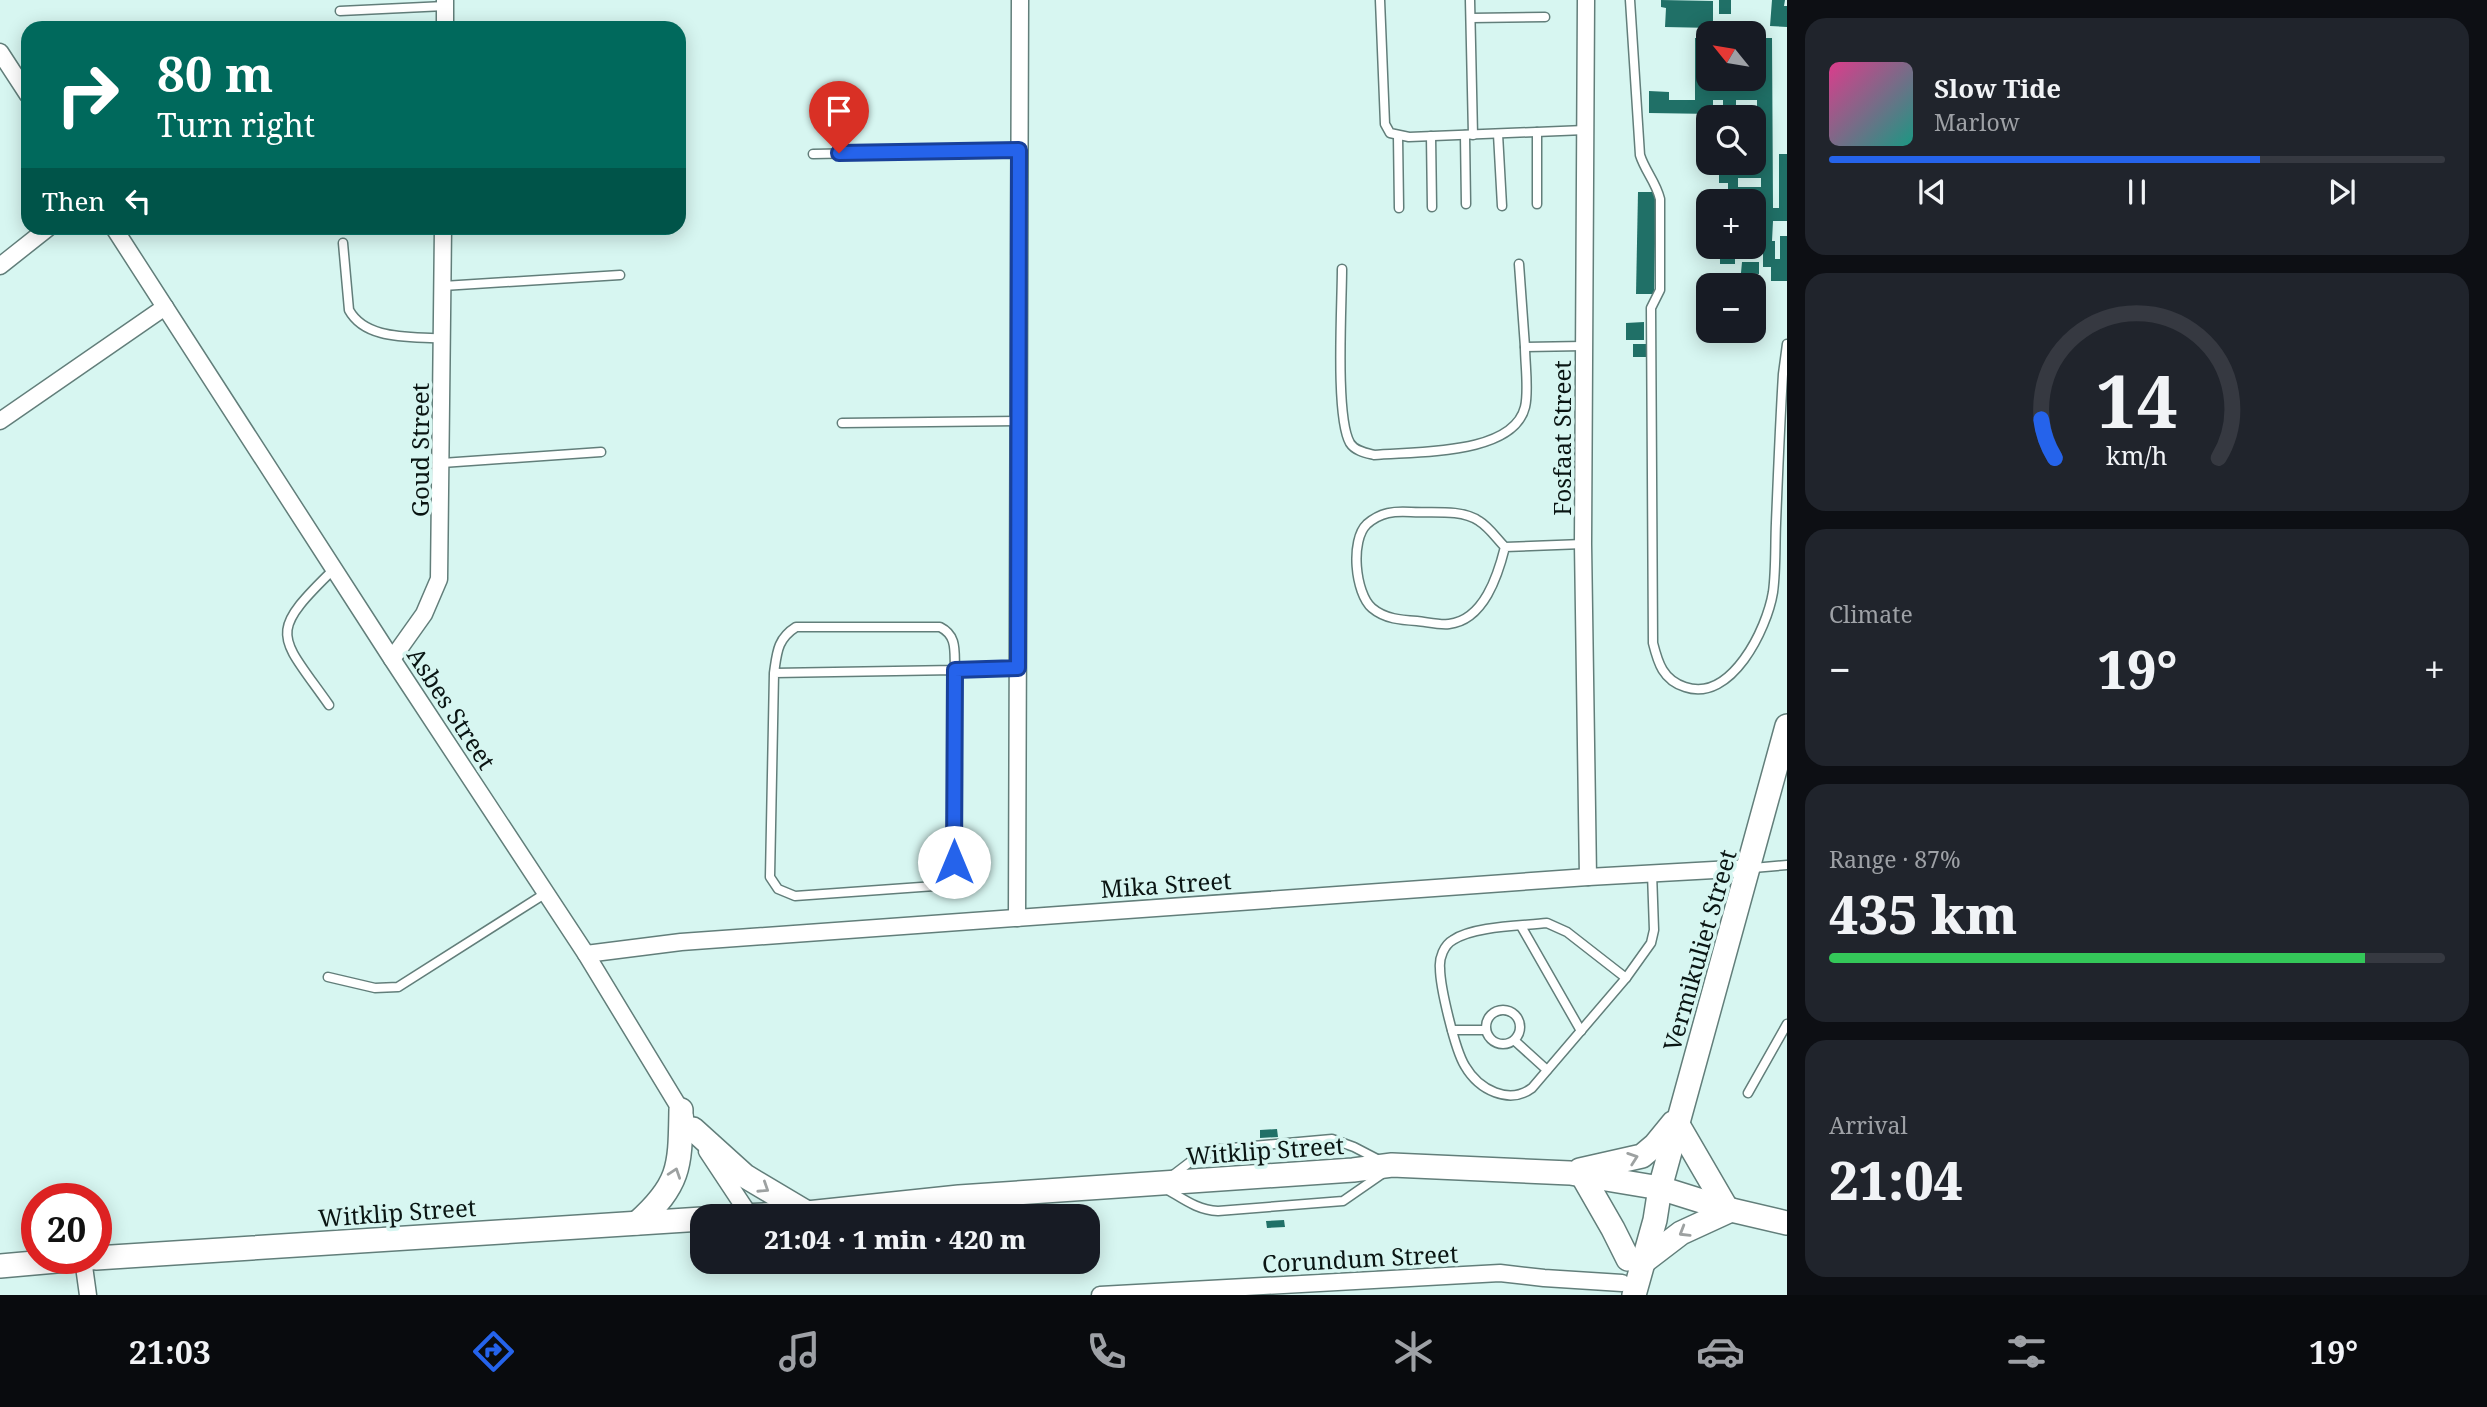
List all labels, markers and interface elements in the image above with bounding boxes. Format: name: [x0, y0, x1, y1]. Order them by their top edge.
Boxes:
north arrow: [1696, 21, 1766, 91]
map controls: [1696, 21, 1766, 343]
text: 80 m: [157, 40, 273, 106]
icon: right: [42, 49, 133, 140]
text: Slow Tide: [1934, 70, 2061, 106]
pin: [809, 81, 869, 153]
icon: arrive: [820, 92, 858, 130]
text: Turn right: [157, 103, 315, 146]
button: search: [1696, 105, 1766, 175]
text: Marlow: [1934, 106, 2020, 138]
icon: previous: [1913, 173, 1951, 211]
icon: pause: [2118, 173, 2156, 211]
icon: next: [2323, 173, 2361, 211]
icon: left: [119, 182, 157, 220]
text: Then: [42, 183, 105, 219]
button: +: [1696, 189, 1766, 259]
button: −: [1696, 273, 1766, 343]
text: 14: [2096, 351, 2178, 450]
street label: Fosfaat Street: [1545, 360, 1578, 516]
street label: Goud Street: [403, 383, 436, 517]
text: km/h: [2106, 438, 2168, 472]
text: Climate: [1829, 598, 1913, 630]
text: 19°: [2097, 633, 2177, 704]
street label: Asbes Street: [400, 641, 504, 775]
text: −: [1829, 643, 1851, 695]
text: +: [2424, 643, 2445, 695]
position arrow: [917, 825, 991, 899]
text: Range · 87%: [1829, 843, 1961, 875]
street label: Vermikuliet Street: [1654, 845, 1744, 1055]
street label: Mika Street: [1100, 863, 1232, 905]
text: 435 km: [1829, 878, 2017, 949]
text: Arrival: [1829, 1109, 1908, 1141]
street label: Witklip Street: [1185, 1128, 1345, 1172]
text: 21:04: [1829, 1144, 1963, 1215]
one-way arrow: [1626, 1151, 1638, 1166]
one-way arrow: [667, 1167, 681, 1180]
one-way arrow: [756, 1180, 769, 1193]
speed limit sign: 20: [21, 1183, 112, 1274]
street label: Witklip Street: [317, 1190, 477, 1234]
text: 21:04 · 1 min · 420 m: [764, 1221, 1026, 1257]
one-way arrow: [1679, 1223, 1692, 1236]
street label: Corundum Street: [1261, 1236, 1459, 1280]
icon: directions: [469, 1327, 518, 1376]
icon: music: [775, 1327, 824, 1376]
icon: phone: [1082, 1327, 1131, 1376]
icon: climate: [1389, 1327, 1438, 1376]
icon: car: [1696, 1327, 1745, 1376]
icon: filters: [2002, 1327, 2051, 1376]
text: 21:03: [129, 1330, 211, 1373]
text: 19°: [2309, 1330, 2358, 1373]

